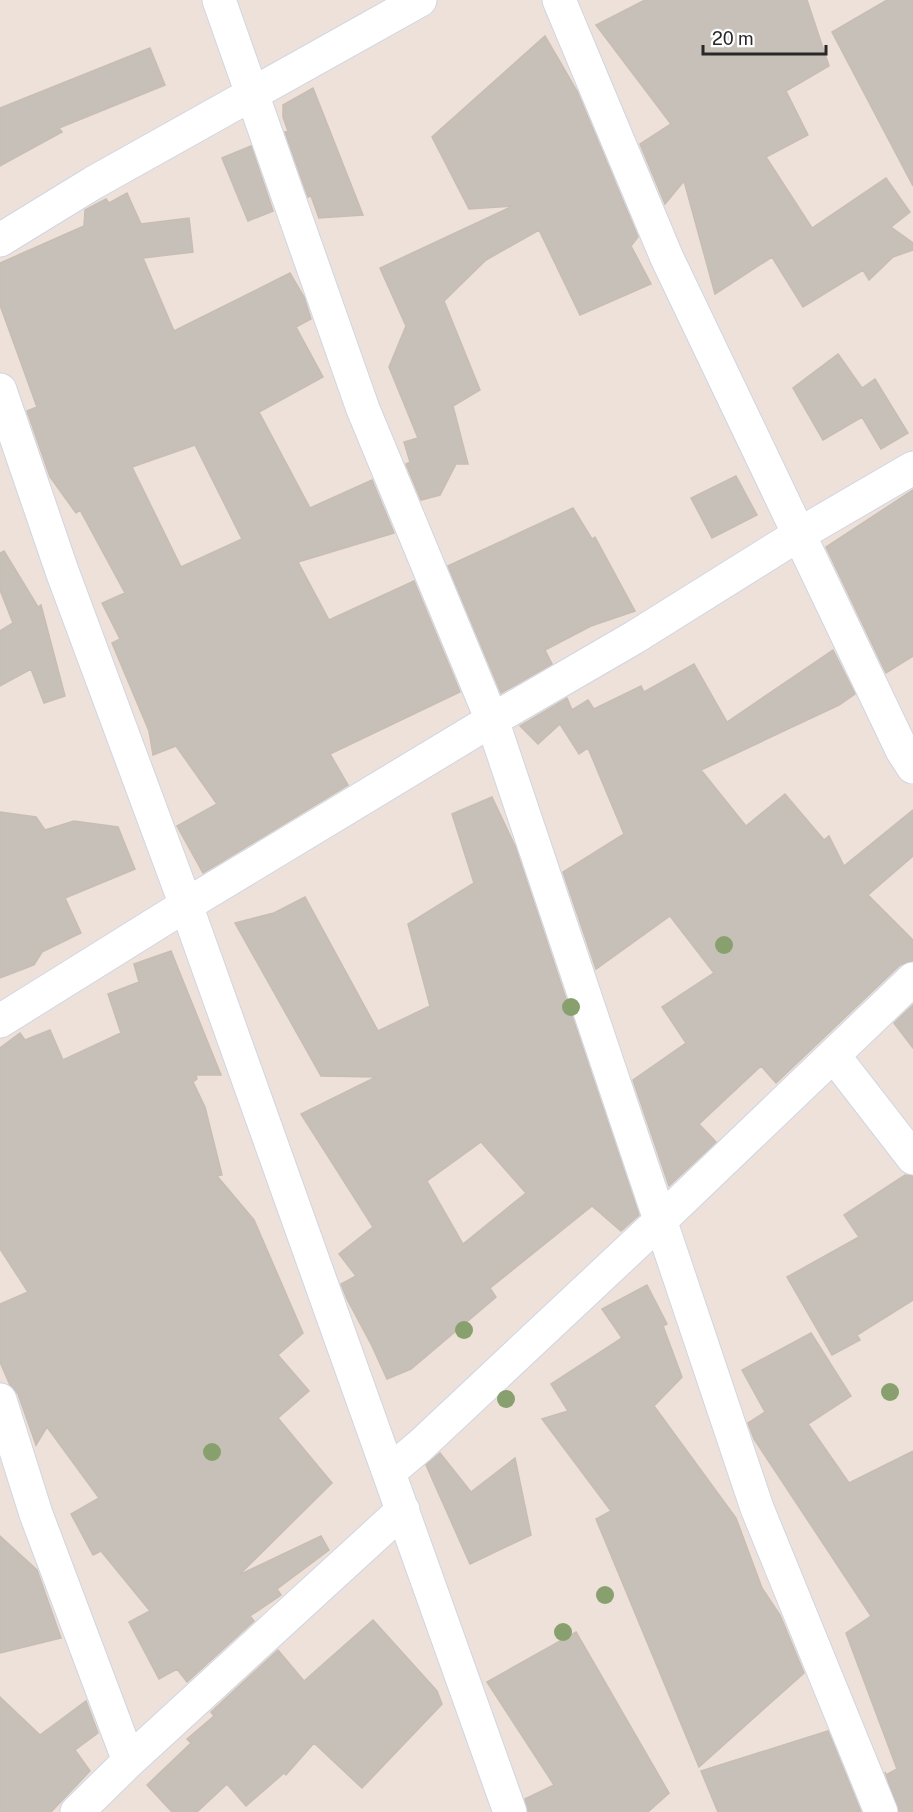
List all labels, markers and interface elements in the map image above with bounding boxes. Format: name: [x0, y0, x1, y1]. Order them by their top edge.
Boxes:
scale bar: [703, 18, 826, 56]
text: 20 m: [712, 28, 754, 49]

